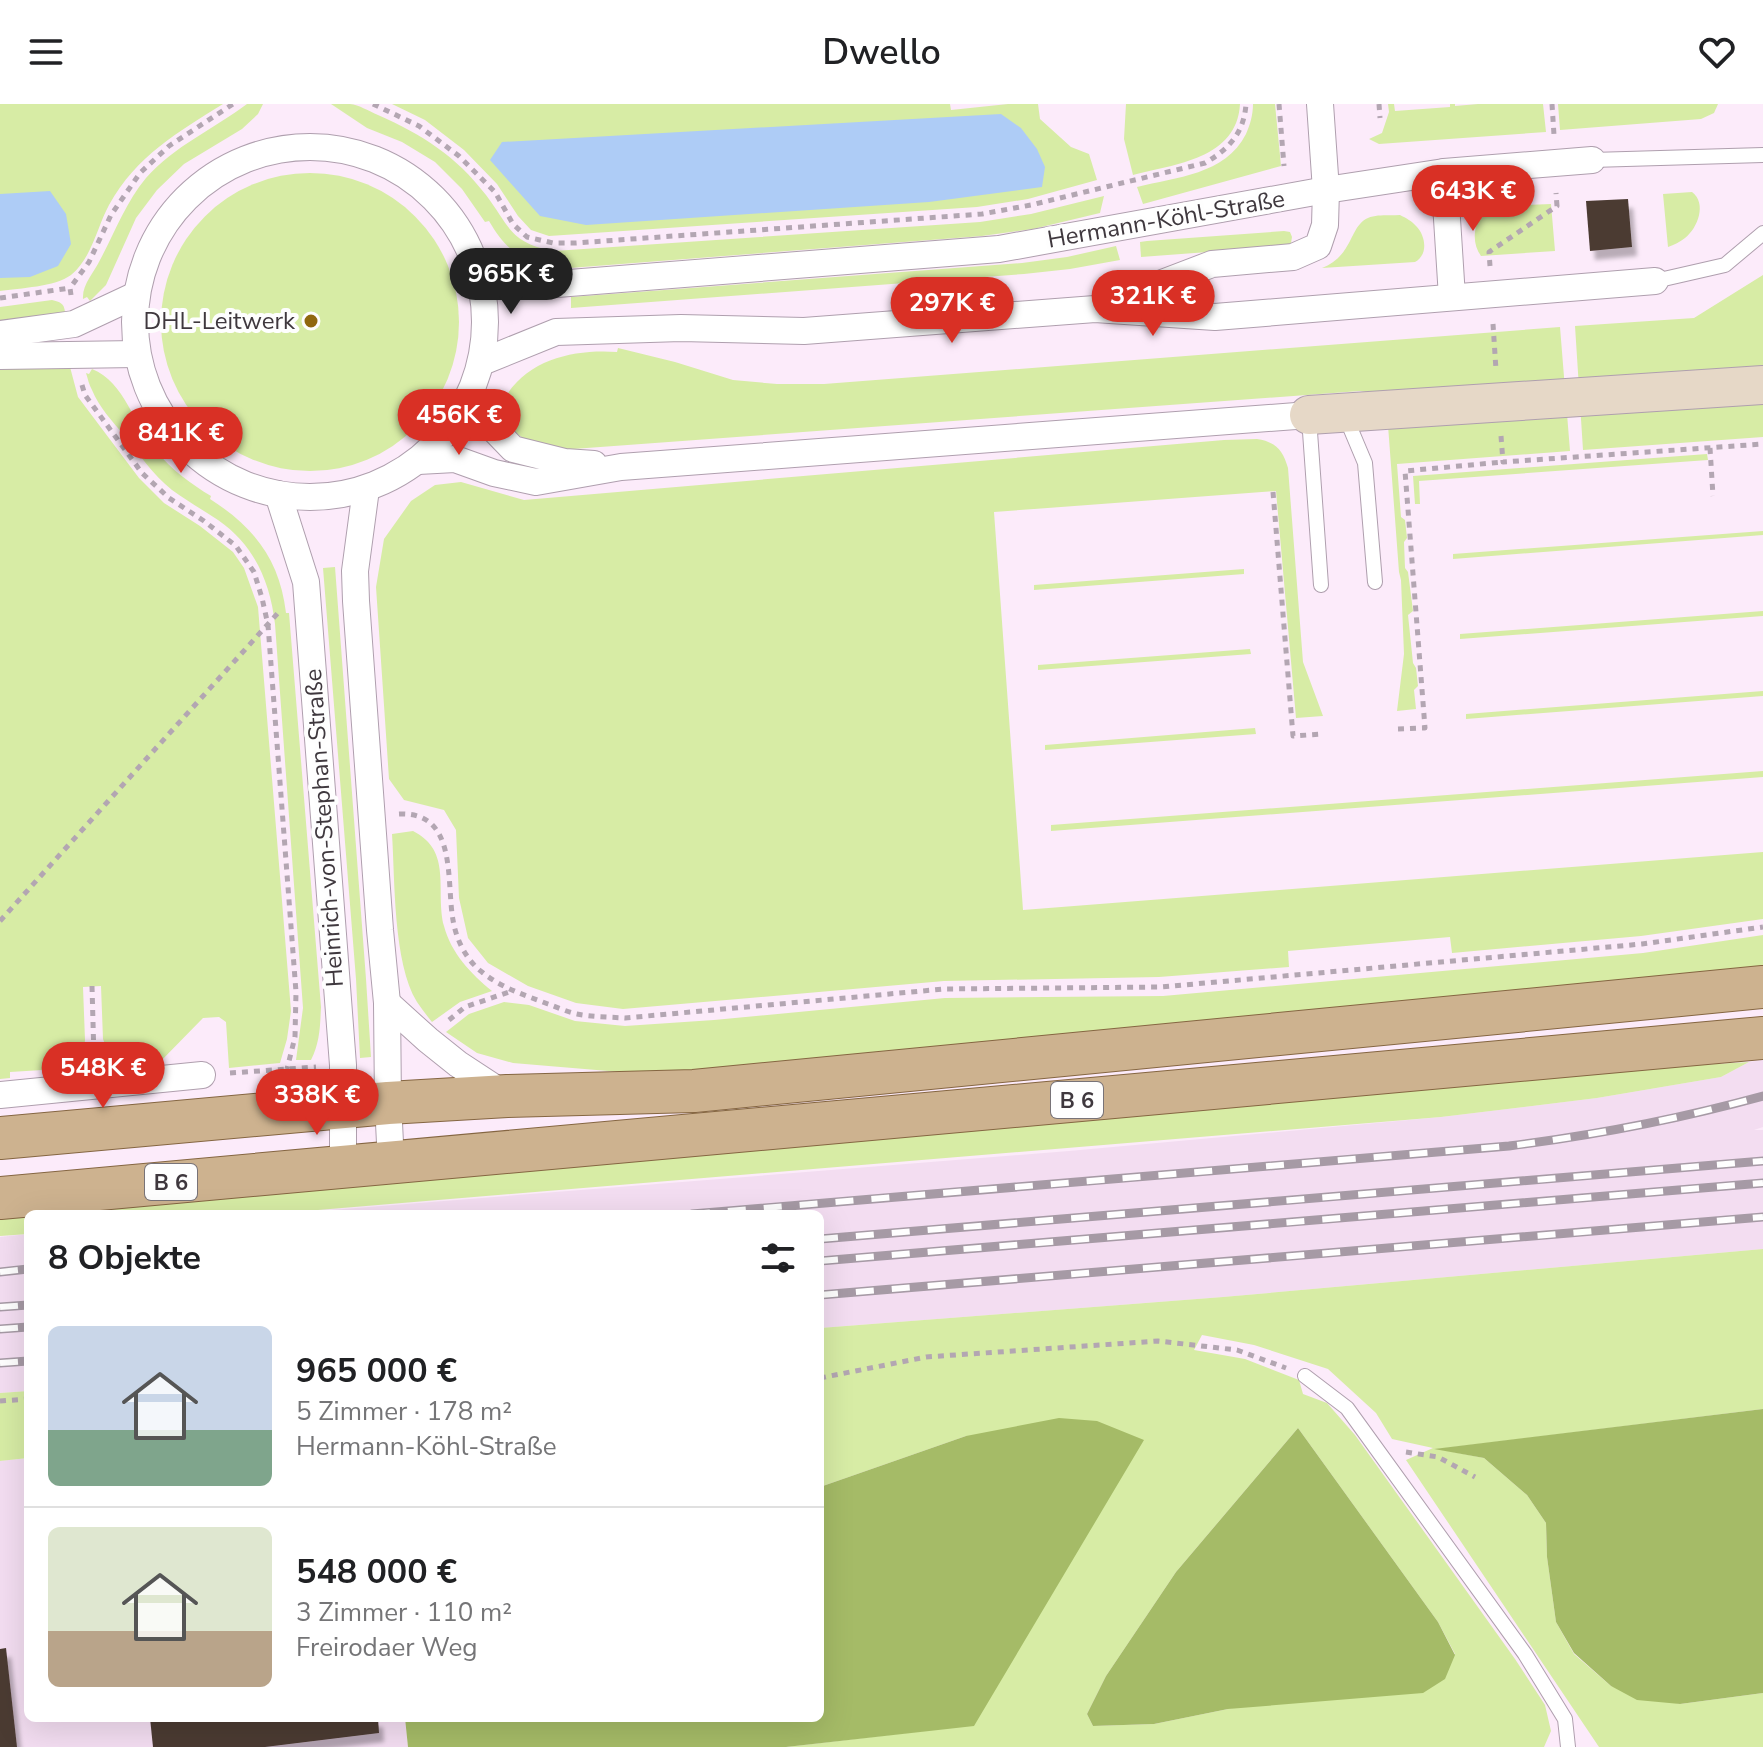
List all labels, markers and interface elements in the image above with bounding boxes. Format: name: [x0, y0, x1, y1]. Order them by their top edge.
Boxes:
text: Dwello: [822, 28, 941, 77]
icon: menu: [24, 30, 68, 74]
icon: heart: [1695, 30, 1739, 74]
pin: 643K €: [1408, 165, 1538, 233]
text: 643K €: [1430, 173, 1516, 208]
street label: Hermann-Köhl-Straße: [1045, 182, 1287, 256]
pin: 965K €: [446, 248, 576, 316]
text: 965K €: [468, 256, 554, 291]
pin: 321K €: [1088, 270, 1218, 338]
pin: 297K €: [887, 277, 1017, 345]
text: 321K €: [1110, 278, 1196, 313]
text: 297K €: [909, 285, 995, 320]
place label: DHL-Leitwerk: [143, 305, 296, 337]
marker: DHL-Leitwerk: [302, 312, 320, 330]
pin: 456K €: [394, 389, 524, 457]
text: 456K €: [416, 397, 502, 432]
pin: 841K €: [116, 407, 246, 475]
text: 841K €: [138, 415, 224, 450]
street label: Heinrich-von-Stephan-Straße: [297, 668, 351, 988]
pin: 548K €: [38, 1042, 168, 1110]
text: 548K €: [60, 1050, 146, 1085]
pin: 338K €: [252, 1069, 382, 1137]
text: 338K €: [274, 1077, 360, 1112]
road number: B 6: [1051, 1082, 1103, 1118]
road number: B 6: [145, 1164, 197, 1200]
text: 8 Objekte: [48, 1235, 201, 1281]
icon: filters: [756, 1236, 800, 1280]
text: 965 000 €: [296, 1348, 457, 1394]
icon: home: [112, 1358, 208, 1454]
text: 5 Zimmer · 178 m²: [296, 1394, 512, 1429]
text: Hermann-Köhl-Straße: [296, 1429, 557, 1464]
text: 548 000 €: [296, 1549, 457, 1595]
icon: home: [112, 1559, 208, 1655]
text: 3 Zimmer · 110 m²: [296, 1595, 512, 1630]
text: Freirodaer Weg: [296, 1630, 478, 1665]

